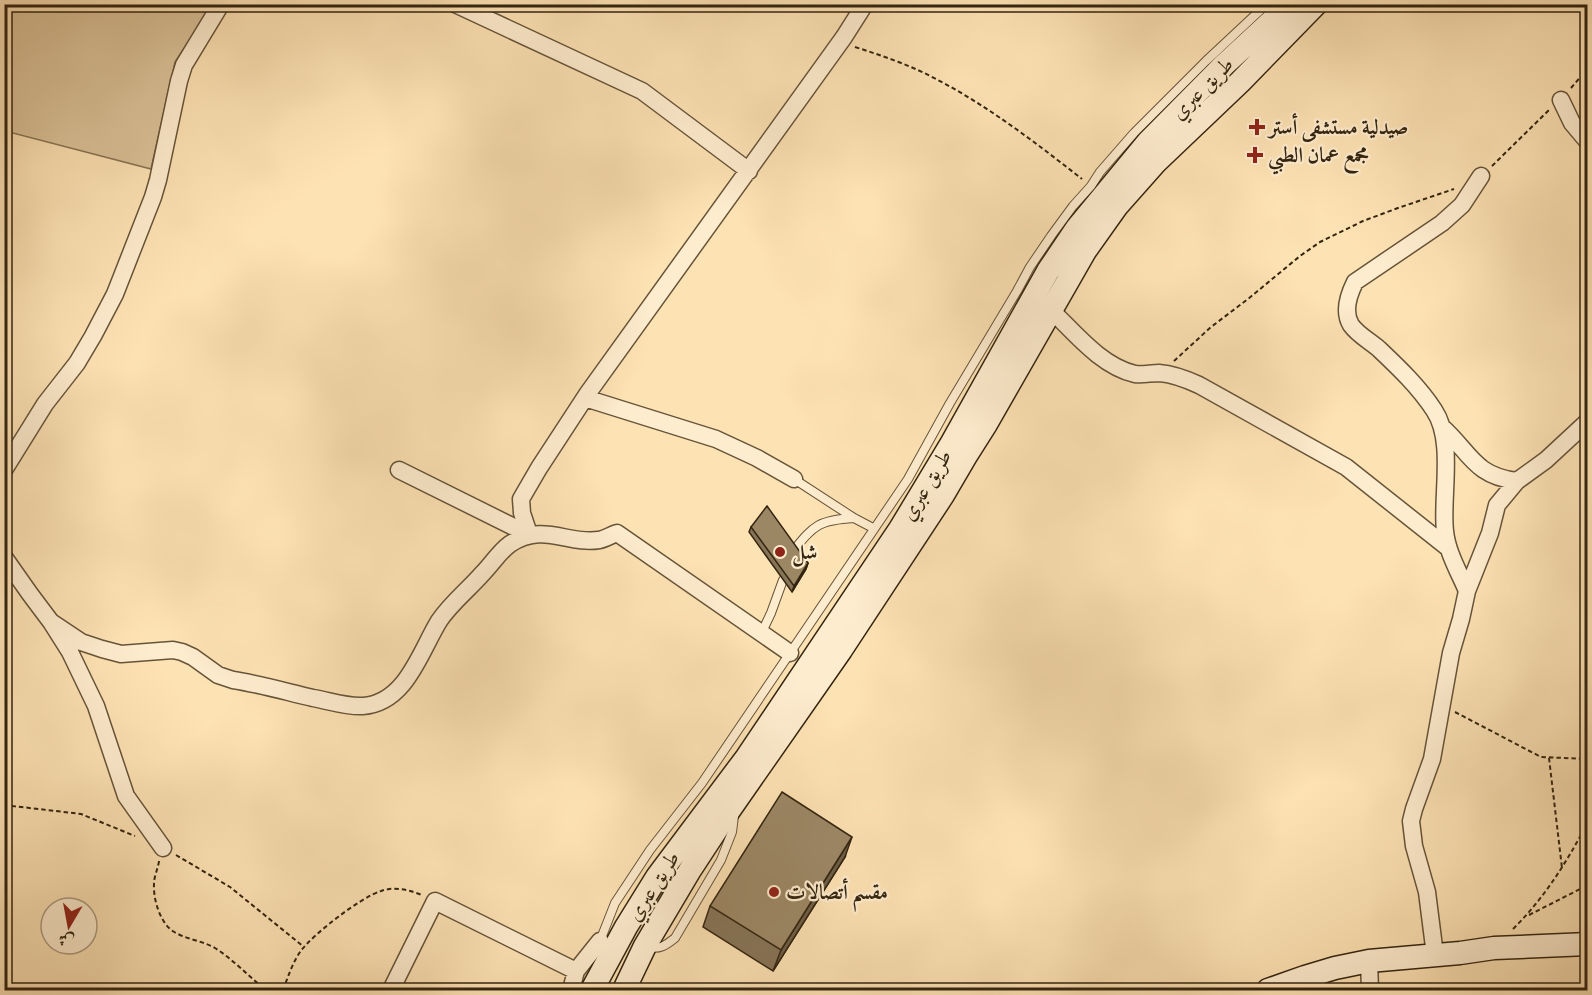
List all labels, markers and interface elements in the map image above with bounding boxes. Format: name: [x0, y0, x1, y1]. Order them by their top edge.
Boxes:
street label: طريق عبري: [1165, 51, 1241, 127]
place label: صيدلية مستشفى أستر: [1267, 113, 1408, 143]
marker: صيدلية مستشفى أستر: [1250, 120, 1264, 134]
place label: مجمع عمان الطبي: [1268, 142, 1369, 175]
marker: مجمع عمان الطبي: [1246, 146, 1264, 164]
street label: طريق عبري: [895, 445, 960, 527]
place label: شل: [792, 539, 817, 568]
marker: شل: [773, 545, 787, 559]
street label: طريق عبري: [621, 846, 688, 928]
place label: مقسم أتصالات: [786, 878, 888, 912]
marker: مقسم أتصالات: [767, 885, 781, 899]
north arrow: [39, 896, 99, 956]
text: ش: [57, 927, 76, 951]

